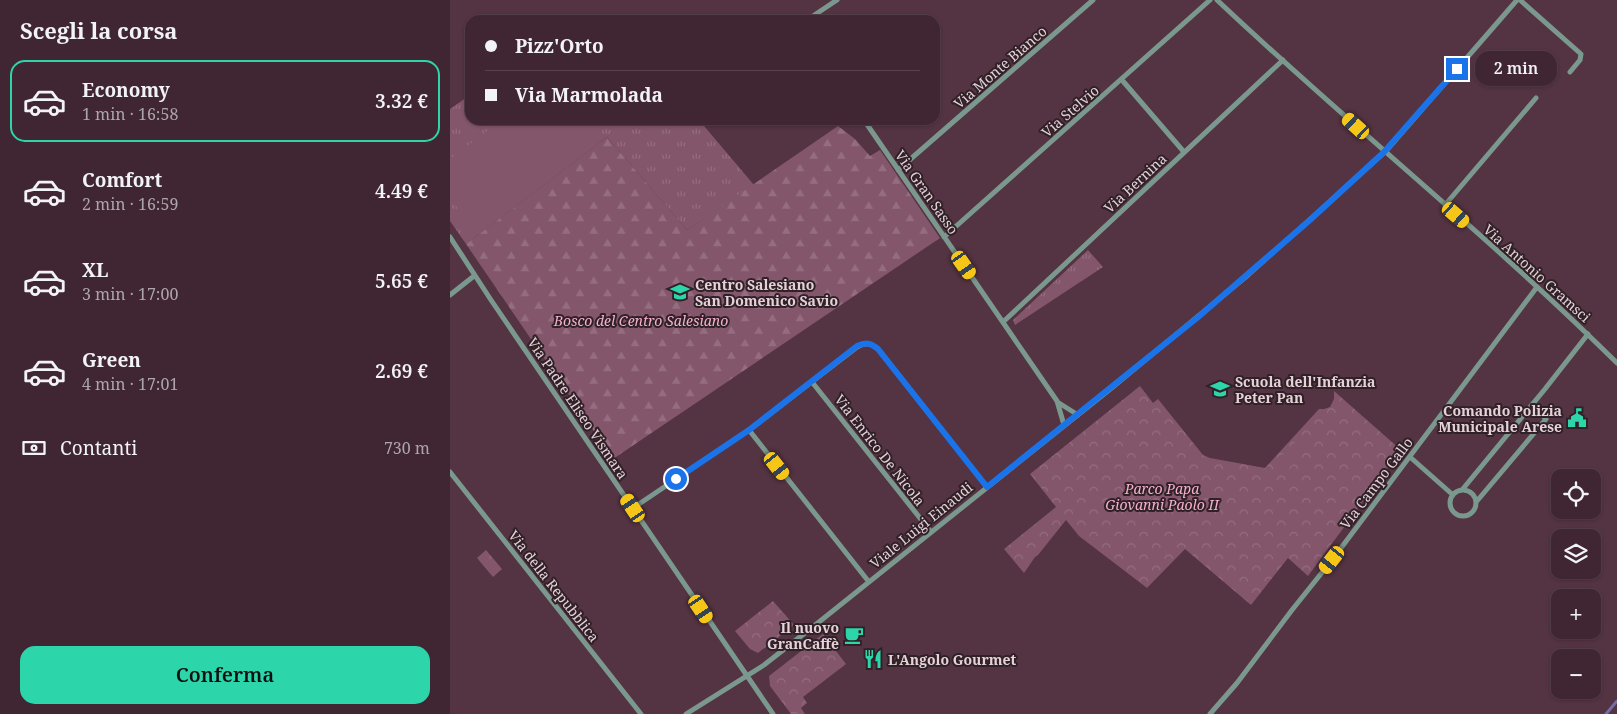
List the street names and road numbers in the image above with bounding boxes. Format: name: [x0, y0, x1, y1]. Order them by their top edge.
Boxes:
street label: Via Monte Bianco: [950, 21, 1050, 113]
street label: Via Stelvio: [1037, 81, 1103, 141]
street label: Via Gran Sasso: [891, 146, 963, 238]
street label: Via Bernina: [1100, 149, 1170, 217]
street label: Via Antonio Gramsci: [1479, 220, 1595, 326]
street label: Via Padre Eliseo Vismara: [524, 334, 633, 483]
street label: Via Enrico De Nicola: [830, 390, 930, 510]
street label: Via Campo Gallo: [1335, 433, 1417, 533]
street label: Viale Luigi Einaudi: [866, 477, 977, 572]
street label: Via della Repubblica: [504, 526, 604, 646]

